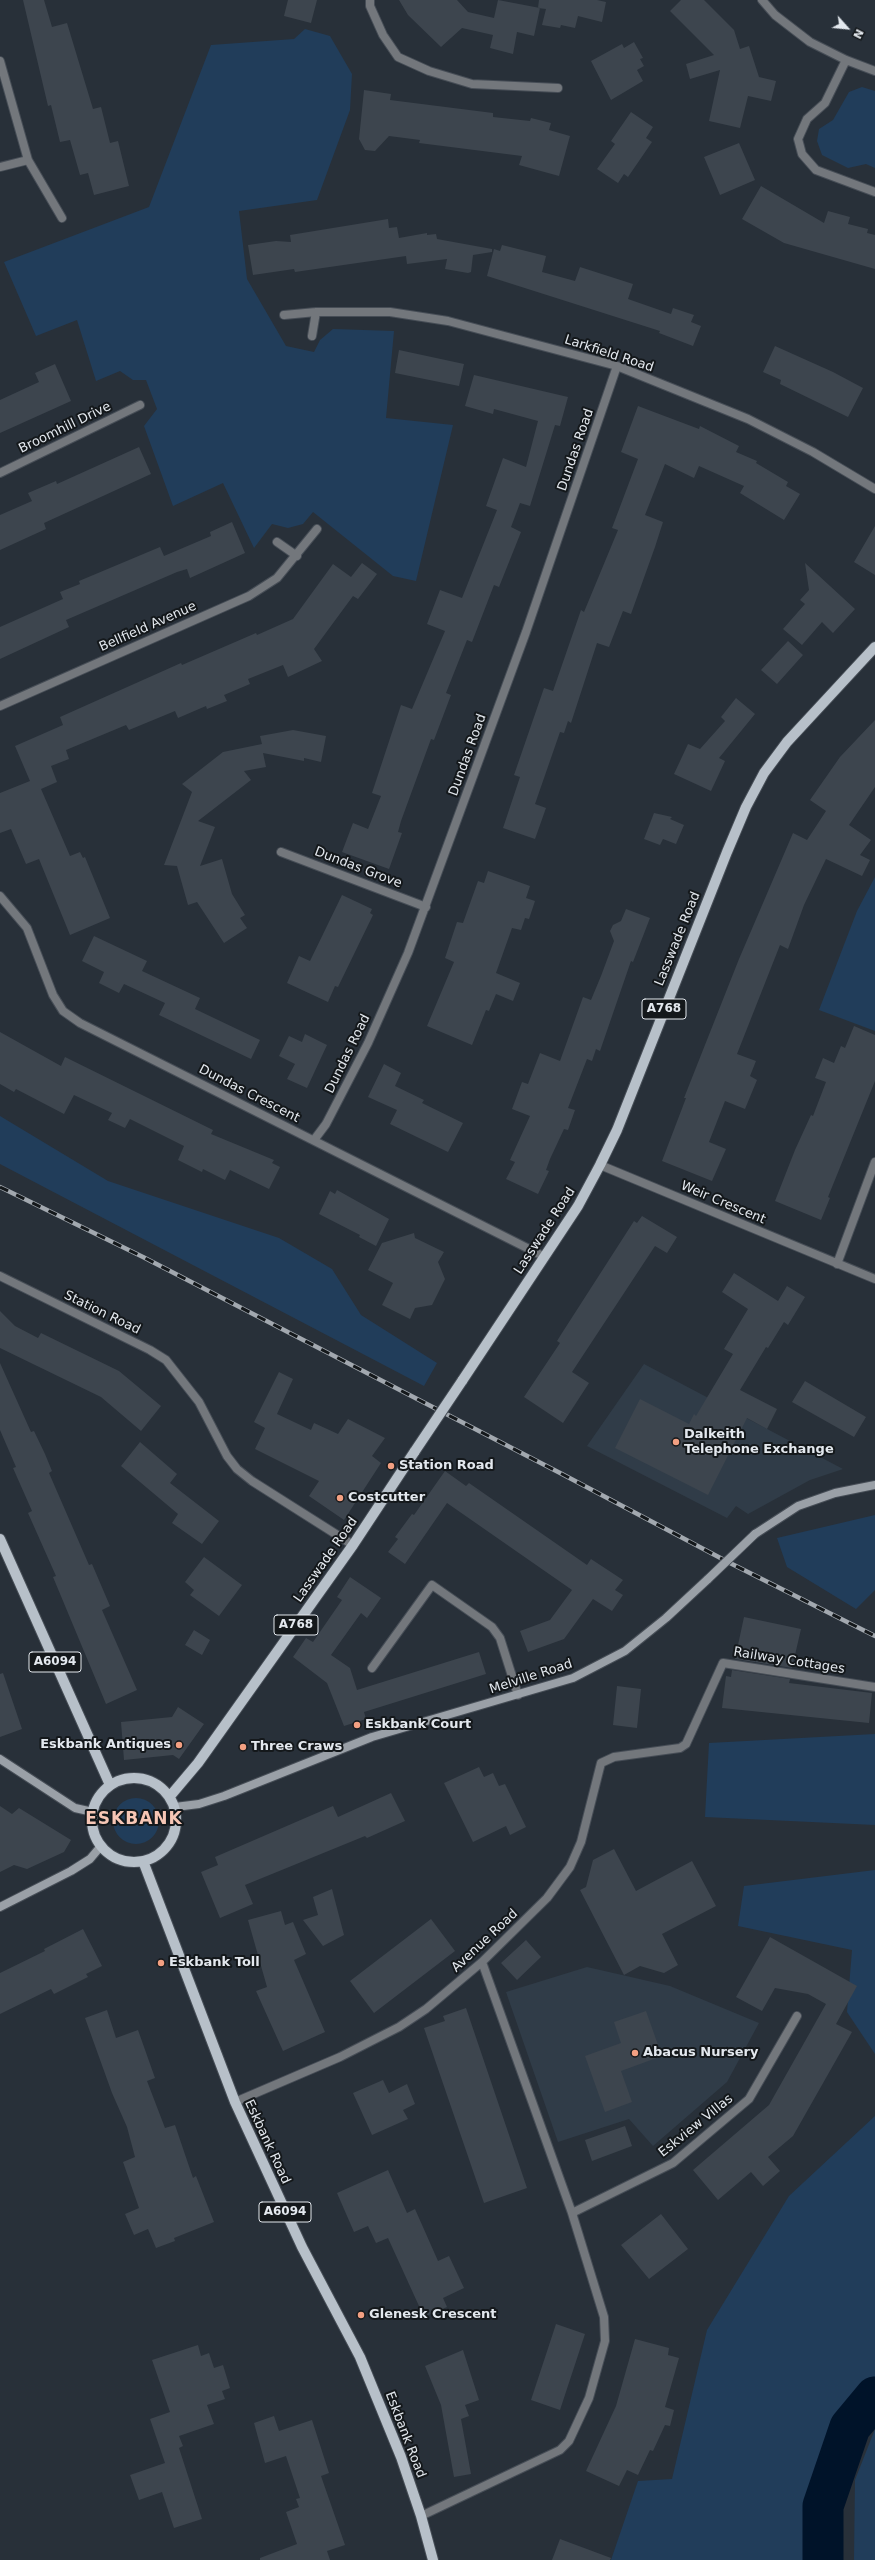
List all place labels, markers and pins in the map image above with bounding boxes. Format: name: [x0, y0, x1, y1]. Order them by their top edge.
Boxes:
place label: Dalkeith Telephone Exchange: [684, 1427, 834, 1458]
marker: Dalkeith Telephone Exchange: [671, 1437, 681, 1447]
place label: Station Road: [399, 1458, 494, 1474]
marker: Station Road: [386, 1461, 396, 1471]
place label: Costcutter: [348, 1490, 425, 1506]
marker: Costcutter: [335, 1493, 345, 1503]
place label: Eskbank Court: [365, 1717, 471, 1733]
marker: Eskbank Court: [352, 1720, 362, 1730]
place label: Eskbank Antiques: [40, 1737, 171, 1753]
place label: Three Craws: [251, 1739, 342, 1755]
marker: Eskbank Antiques: [174, 1740, 184, 1750]
marker: Three Craws: [238, 1742, 248, 1752]
place label: Eskbank Toll: [169, 1955, 260, 1971]
marker: Eskbank Toll: [156, 1958, 166, 1968]
place label: Abacus Nursery: [643, 2045, 758, 2061]
marker: Abacus Nursery: [630, 2048, 640, 2058]
place label: Glenesk Crescent: [369, 2307, 496, 2323]
marker: Glenesk Crescent: [356, 2310, 366, 2320]

